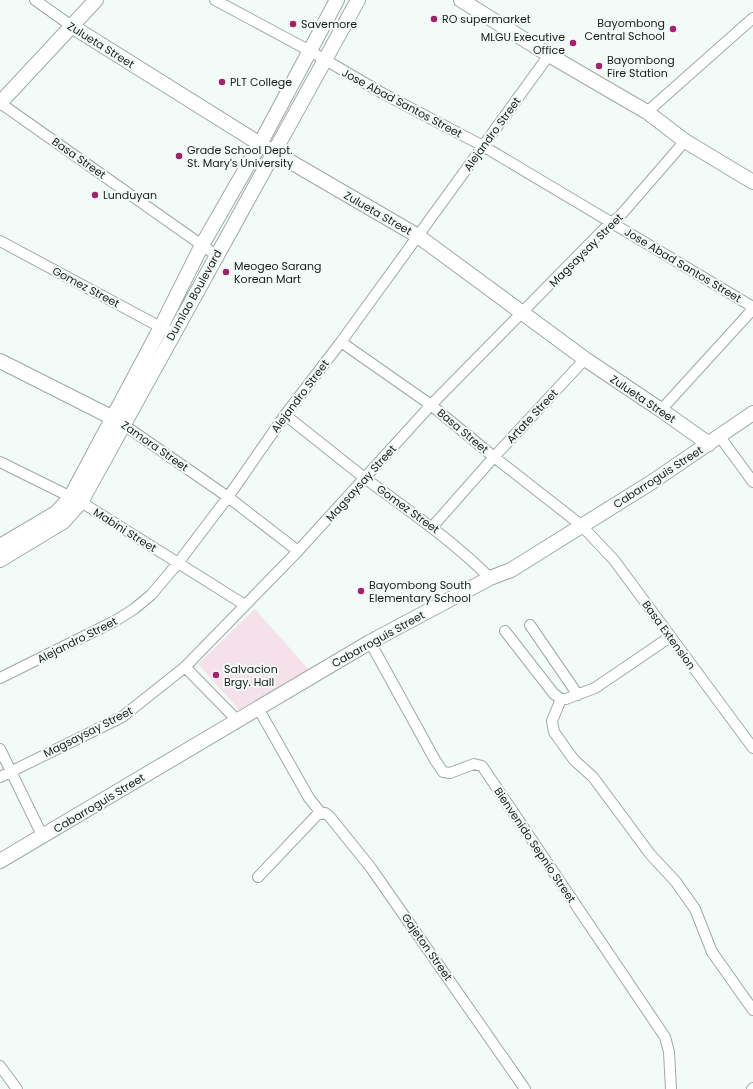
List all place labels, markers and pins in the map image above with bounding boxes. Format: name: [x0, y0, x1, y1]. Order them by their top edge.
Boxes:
place label: RO supermarket: [442, 11, 531, 27]
marker: RO supermarket: [429, 14, 439, 24]
place label: Bayombong Central School: [585, 15, 665, 44]
place label: Savemore: [301, 16, 357, 32]
marker: Savemore: [288, 19, 298, 29]
marker: Bayombong Central School: [668, 24, 678, 34]
place label: MLGU Executive Office: [481, 29, 565, 58]
marker: MLGU Executive Office: [568, 38, 578, 48]
place label: Bayombong Fire Station: [607, 52, 675, 81]
marker: Bayombong Fire Station: [594, 61, 604, 71]
place label: PLT College: [230, 74, 292, 90]
marker: PLT College: [217, 77, 227, 87]
place label: Grade School Dept. St. Mary's University: [187, 142, 294, 171]
marker: Grade School Dept. St. Mary's University: [174, 151, 184, 161]
place label: Lunduyan: [103, 187, 157, 203]
marker: Lunduyan: [90, 190, 100, 200]
place label: Meogeo Sarang Korean Mart: [234, 258, 321, 287]
marker: Meogeo Sarang Korean Mart: [221, 267, 231, 277]
place label: Bayombong South Elementary School: [369, 577, 471, 606]
marker: Bayombong South Elementary School: [356, 586, 366, 596]
place label: Salvacion Brgy. Hall: [224, 661, 278, 690]
marker: Salvacion Brgy. Hall: [211, 670, 221, 680]

